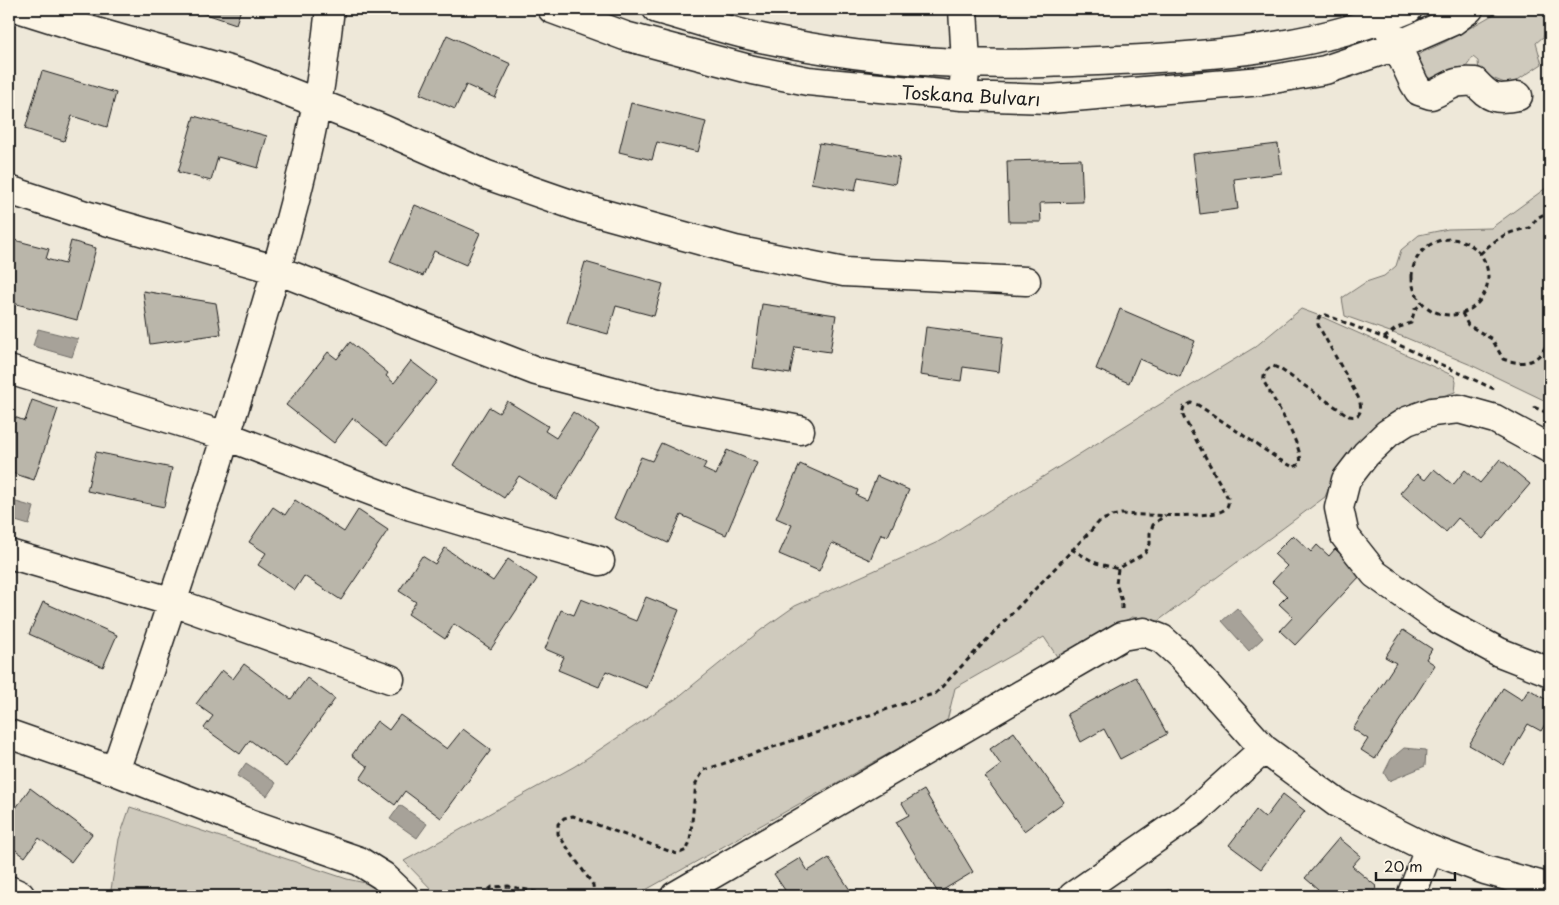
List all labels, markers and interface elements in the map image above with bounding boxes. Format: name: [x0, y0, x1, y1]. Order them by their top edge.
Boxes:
street label: Toskana Bulvarı: [901, 78, 1041, 112]
scale bar: [1376, 850, 1455, 882]
text: 20 m: [1384, 854, 1423, 877]

